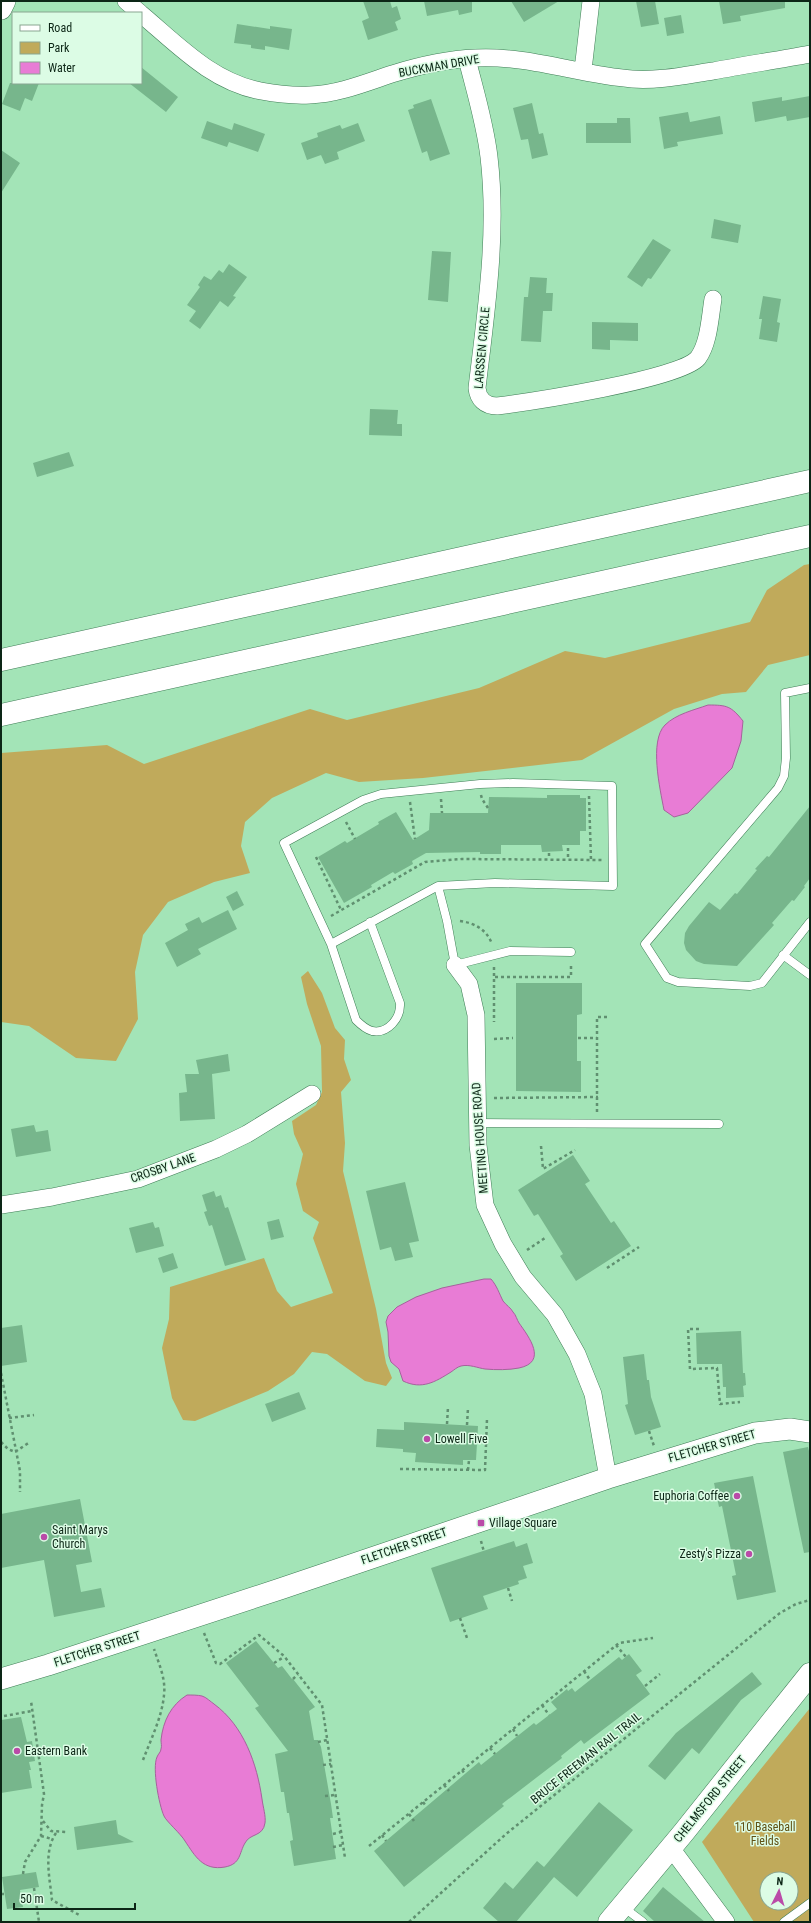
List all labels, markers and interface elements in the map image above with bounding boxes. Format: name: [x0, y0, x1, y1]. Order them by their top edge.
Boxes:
legend: [12, 12, 142, 84]
text: Road: [48, 21, 72, 35]
text: Park: [48, 41, 70, 55]
street label: BUCKMAN DRIVE: [397, 52, 481, 80]
text: Water: [48, 61, 76, 75]
street label: LARSSEN CIRCLE: [471, 306, 493, 390]
street label: MEETING HOUSE ROAD: [469, 1082, 491, 1194]
street label: CROSBY LANE: [129, 1150, 197, 1186]
street label: FLETCHER STREET: [667, 1427, 757, 1465]
place label: Lowell Five: [435, 1432, 488, 1446]
marker: Lowell Five: [422, 1434, 432, 1444]
place label: Euphoria Coffee: [653, 1489, 729, 1503]
marker: Euphoria Coffee: [732, 1491, 742, 1501]
place label: Village Square: [489, 1516, 557, 1530]
marker: Village Square: [476, 1518, 486, 1528]
place label: Saint Marys Church: [52, 1523, 108, 1551]
street label: FLETCHER STREET: [359, 1525, 449, 1567]
marker: Saint Marys Church: [39, 1532, 49, 1542]
place label: Zesty's Pizza: [680, 1547, 741, 1561]
marker: Zesty's Pizza: [744, 1549, 754, 1559]
street label: FLETCHER STREET: [52, 1628, 142, 1670]
street label: BRUCE FREEMAN RAIL TRAIL: [528, 1709, 644, 1807]
place label: Eastern Bank: [25, 1744, 88, 1758]
marker: Eastern Bank: [12, 1746, 22, 1756]
street label: CHELMSFORD STREET: [671, 1753, 749, 1845]
park label: 110 Baseball Fields: [734, 1820, 796, 1848]
north arrow: [759, 1871, 799, 1911]
text: N: [776, 1875, 784, 1888]
scale bar: [14, 1885, 135, 1911]
text: 50 m: [20, 1892, 44, 1906]

